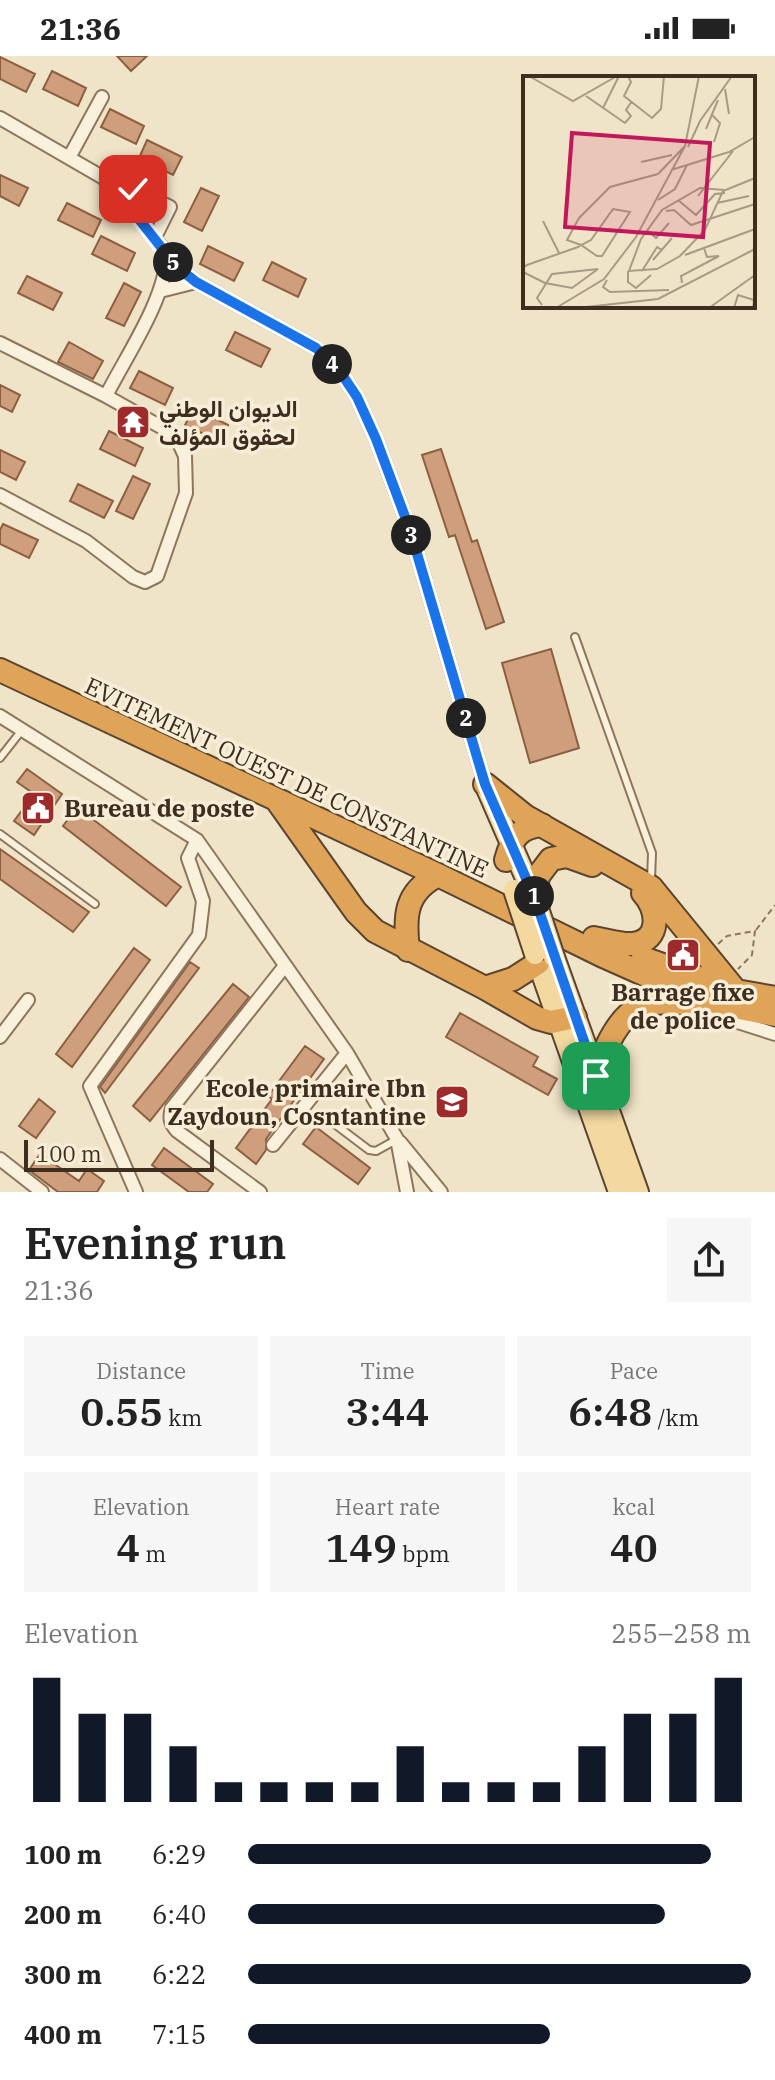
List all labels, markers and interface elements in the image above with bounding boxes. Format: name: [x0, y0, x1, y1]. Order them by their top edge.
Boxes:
text: 21:36: [40, 9, 121, 48]
inset map: [523, 76, 755, 308]
pin: [99, 155, 167, 223]
icon: check: [111, 167, 155, 211]
pin: 5: [153, 242, 193, 282]
text: 5: [166, 247, 180, 276]
pin: 4: [312, 344, 352, 384]
text: 4: [325, 349, 339, 378]
place label: الديوان الوطني لحقوق المؤلف: [159, 392, 298, 452]
temple icon: الديوان الوطني لحقوق المؤلف: [114, 403, 152, 441]
pin: 3: [391, 515, 431, 555]
text: 3: [404, 520, 418, 549]
street label: EVITEMENT OUEST DE CONSTANTINE: [80, 669, 494, 885]
pin: 2: [446, 698, 486, 738]
text: 2: [459, 703, 473, 732]
public building icon: Bureau de poste: [19, 789, 57, 827]
place label: Bureau de poste: [64, 792, 255, 824]
pin: 1: [514, 876, 554, 916]
text: 1: [527, 881, 541, 910]
public building icon: Barrage fixe de police: [664, 936, 702, 974]
place label: Barrage fixe de police: [611, 976, 755, 1036]
pin: [562, 1042, 630, 1110]
icon: arrive: [574, 1054, 618, 1098]
place label: Ecole primaire Ibn Zaydoun, Cosntantine: [167, 1072, 426, 1132]
school or university icon: Ecole primaire Ibn Zaydoun, Cosntantine: [433, 1083, 471, 1121]
scale bar: [24, 1136, 214, 1172]
text: 100 m: [36, 1139, 102, 1168]
text: Evening run: [24, 1214, 287, 1271]
button: share: [667, 1218, 751, 1302]
text: 21:36: [24, 1273, 94, 1307]
text: Distance: [96, 1356, 186, 1385]
text: Time: [360, 1356, 415, 1385]
text: Pace: [610, 1356, 658, 1385]
text: 0.55: [80, 1385, 163, 1437]
text: 3:44: [346, 1385, 429, 1437]
text: 6:48: [568, 1385, 652, 1437]
text: km: [163, 1403, 202, 1432]
text: /km: [652, 1403, 699, 1432]
text: Elevation: [93, 1492, 190, 1521]
text: Heart rate: [335, 1492, 440, 1521]
text: kcal: [613, 1492, 655, 1521]
text: 4: [116, 1521, 140, 1573]
text: 149: [325, 1521, 397, 1573]
text: 40: [610, 1521, 658, 1573]
text: m: [140, 1539, 166, 1568]
text: bpm: [397, 1539, 450, 1568]
text: Elevation: [24, 1616, 139, 1650]
text: 255–258 m: [611, 1616, 751, 1650]
text: 100 m: [24, 1837, 102, 1871]
text: 6:29: [152, 1837, 206, 1871]
text: 200 m: [24, 1897, 102, 1931]
text: 6:40: [152, 1897, 206, 1931]
text: 300 m: [24, 1957, 102, 1991]
text: 6:22: [152, 1957, 206, 1991]
text: 400 m: [24, 2017, 102, 2051]
text: 7:15: [152, 2017, 206, 2051]

